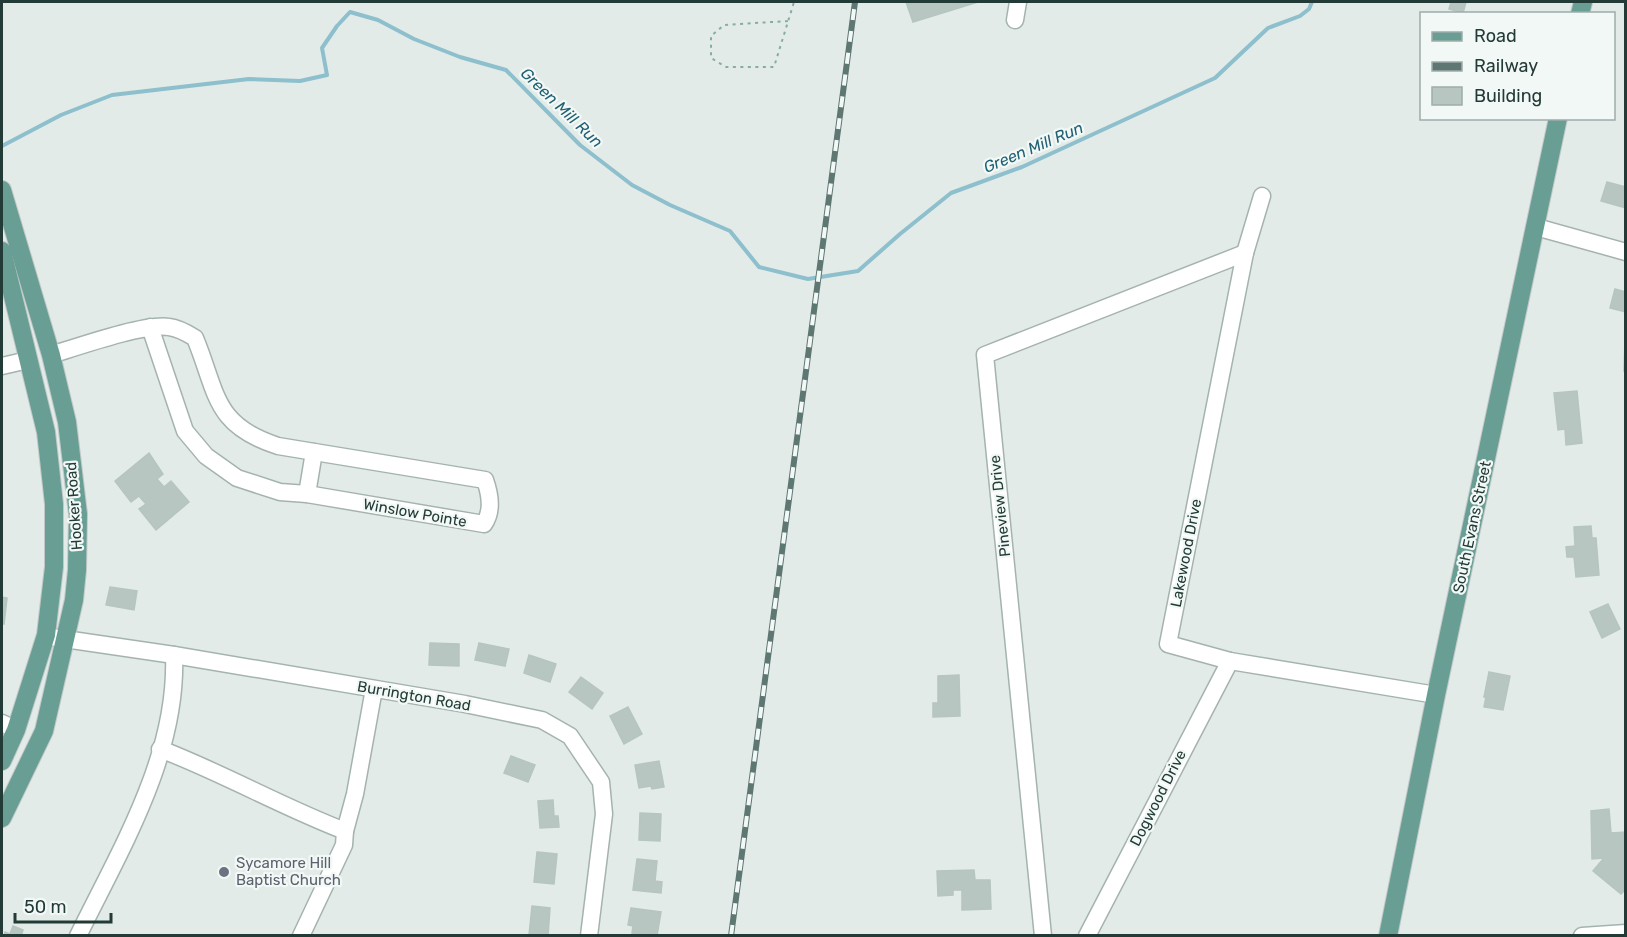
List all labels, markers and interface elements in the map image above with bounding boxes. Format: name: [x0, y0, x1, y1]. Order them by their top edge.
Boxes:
legend: [1420, 12, 1615, 120]
text: Road: [1474, 25, 1517, 47]
text: Railway: [1474, 55, 1538, 77]
water label: Green Mill Run: [517, 63, 607, 151]
text: Building: [1474, 85, 1542, 107]
water label: Green Mill Run: [980, 118, 1086, 177]
street label: Pineview Drive: [986, 454, 1014, 558]
street label: South Evans Street: [1449, 459, 1495, 595]
street label: Hooker Road: [62, 461, 86, 551]
street label: Winslow Pointe: [362, 495, 468, 531]
street label: Lakewood Drive: [1167, 497, 1205, 609]
street label: Burrington Road: [356, 677, 472, 715]
street label: Dogwood Drive: [1126, 747, 1190, 849]
place label: Sycamore Hill Baptist Church: [236, 854, 341, 889]
marker: Sycamore Hill Baptist Church: [217, 865, 231, 879]
scale bar: [15, 886, 111, 924]
text: 50 m: [24, 896, 67, 918]

